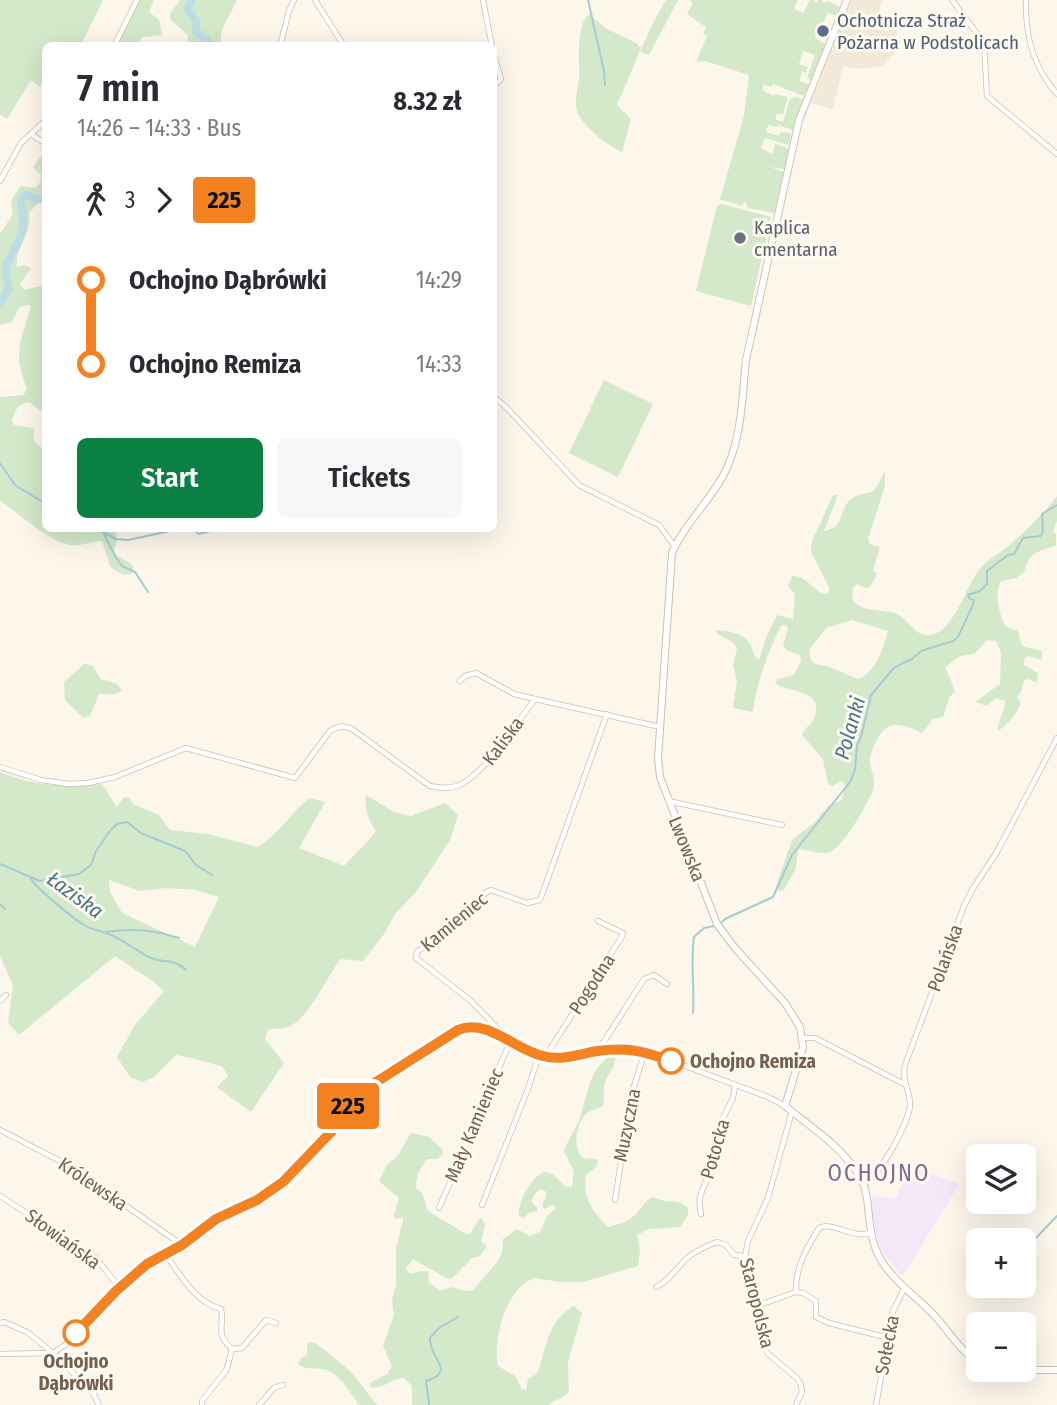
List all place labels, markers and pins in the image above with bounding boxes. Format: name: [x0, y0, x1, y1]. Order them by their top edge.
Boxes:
place label: Ochotnicza Straż Pożarna w Podstolicach: [837, 9, 1019, 54]
marker: Ochotnicza Straż Pożarna w Podstolicach: [815, 23, 831, 39]
place label: Kaplica cmentarna: [754, 216, 838, 261]
marker: Kaplica cmentarna: [732, 230, 748, 246]
marker: Ochojno Remiza: [658, 1048, 684, 1074]
place label: Ochojno Remiza: [690, 1050, 816, 1073]
marker: Ochojno Dąbrówki: [63, 1320, 89, 1346]
place label: Ochojno Dąbrówki: [38, 1350, 114, 1395]

